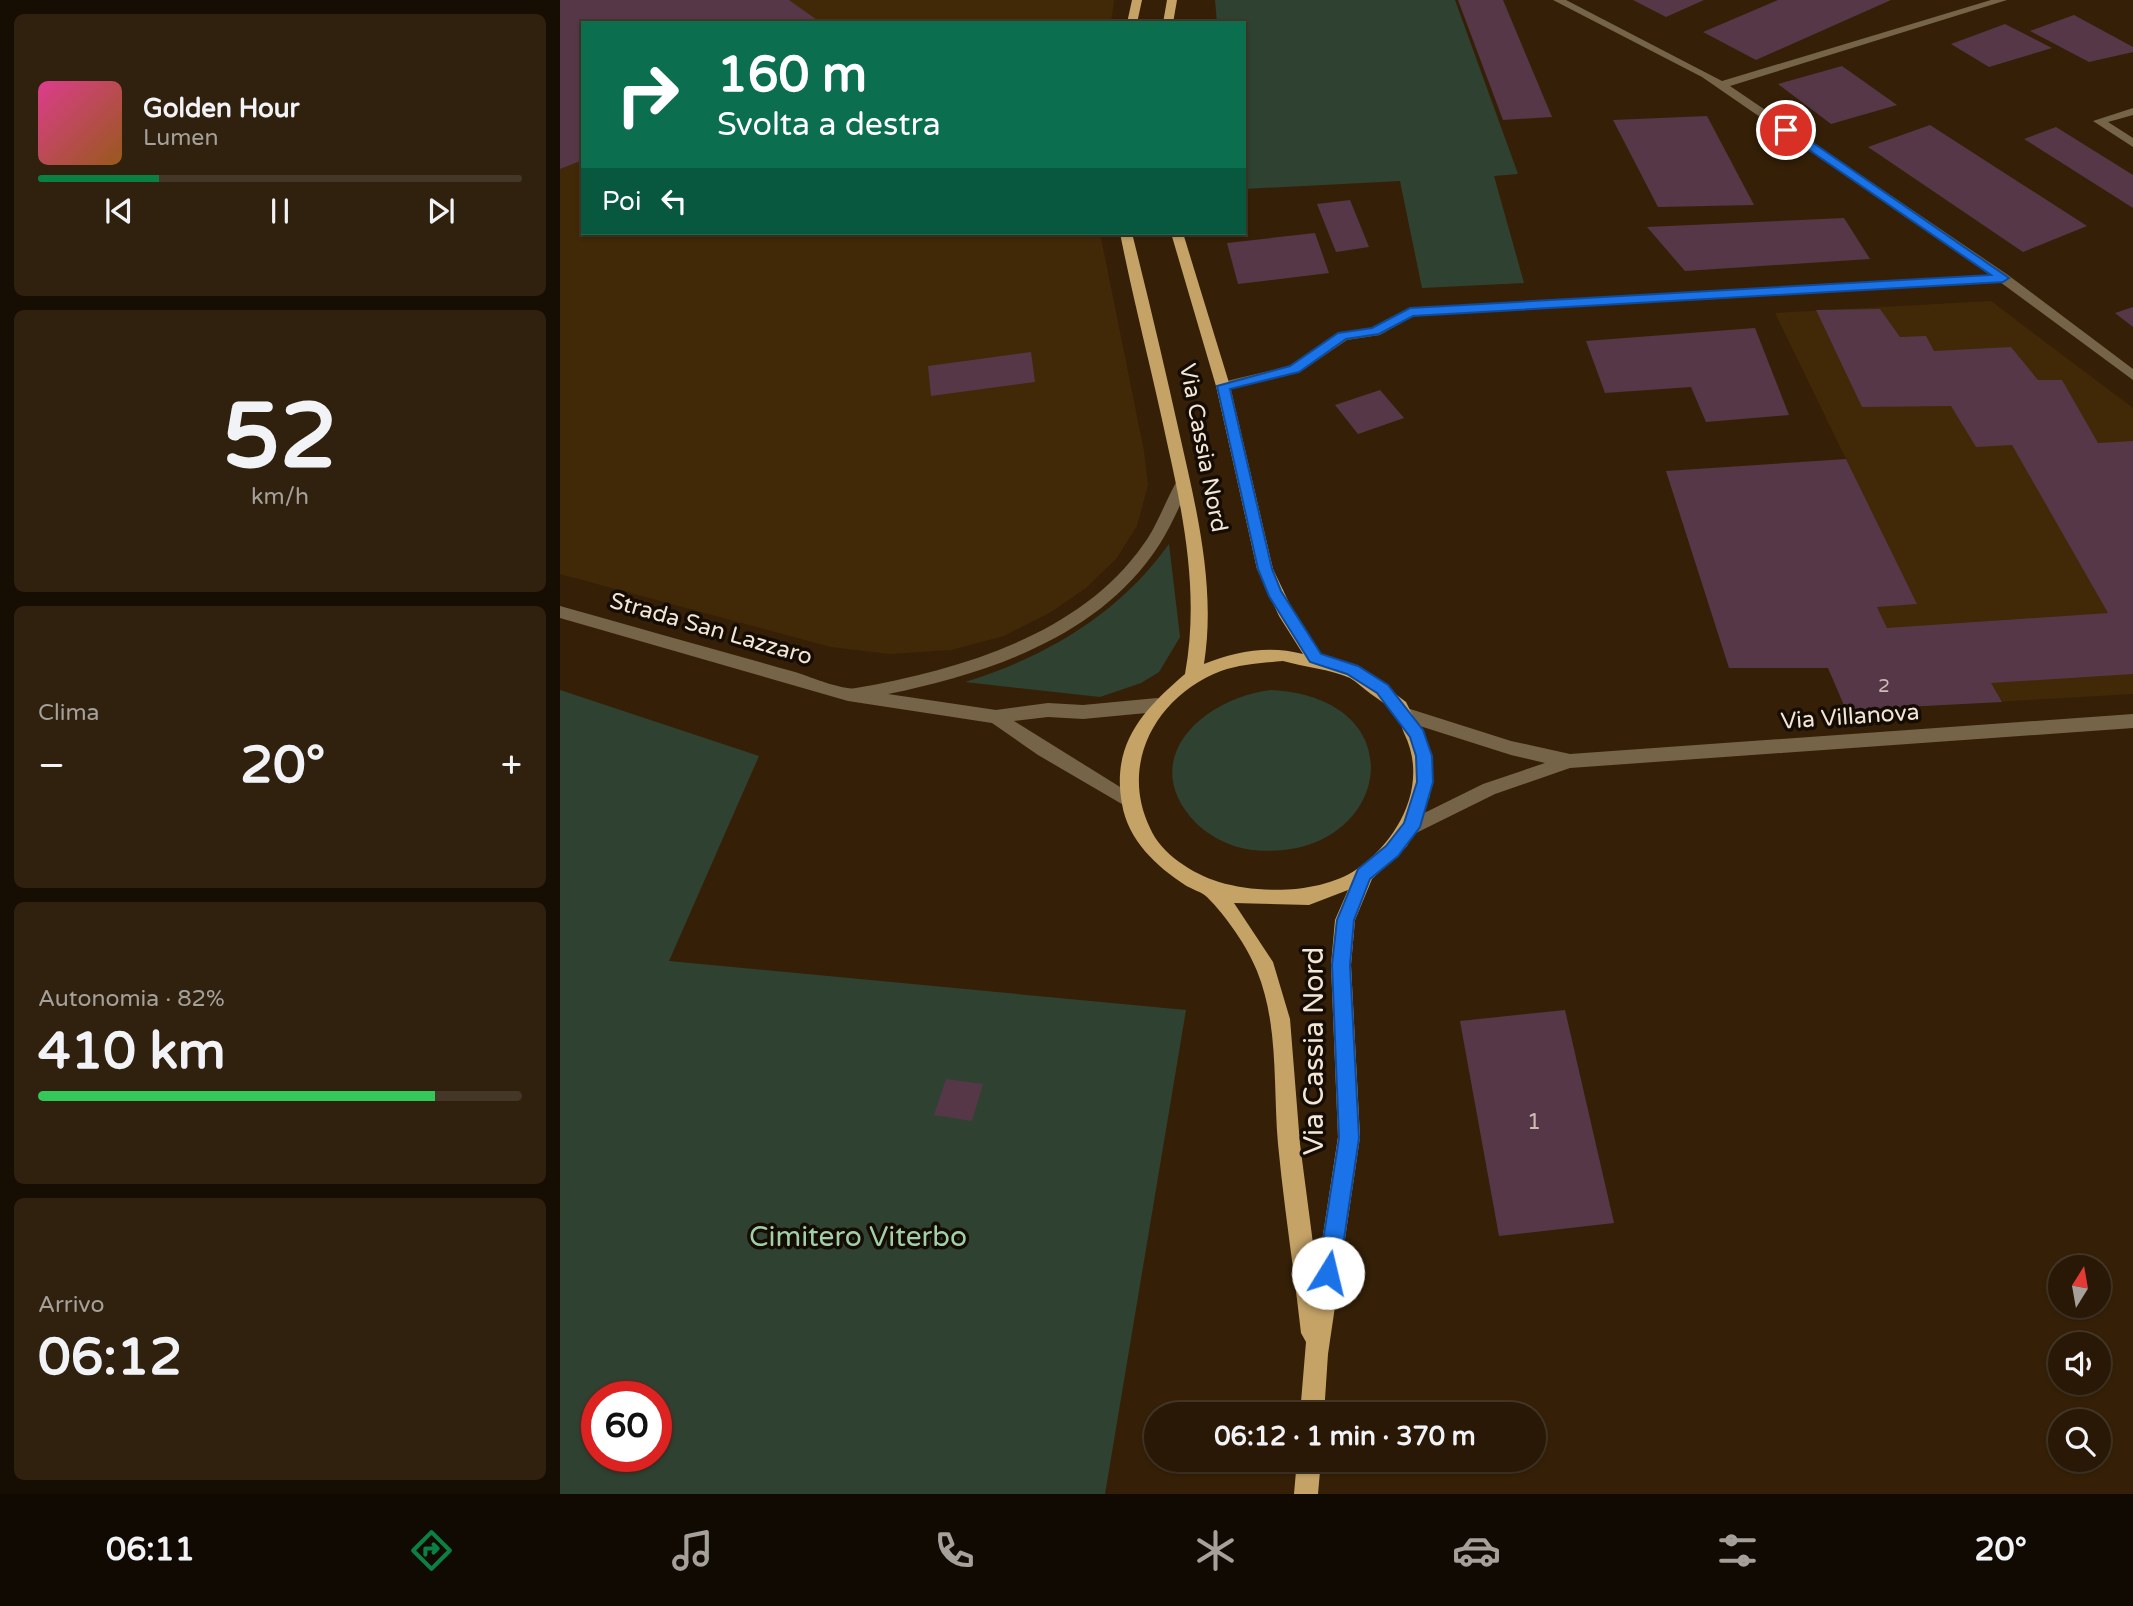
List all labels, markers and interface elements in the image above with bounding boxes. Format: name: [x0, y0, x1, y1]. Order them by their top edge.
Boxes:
text: 160 m: [717, 46, 867, 105]
icon: right: [602, 49, 693, 140]
text: Golden Hour: [143, 93, 300, 124]
pin: [1756, 100, 1816, 160]
text: Svolta a destra: [717, 106, 941, 144]
icon: arrive: [1767, 111, 1805, 149]
text: Lumen: [143, 124, 218, 152]
icon: left: [655, 182, 693, 220]
text: Poi: [602, 186, 641, 217]
icon: previous: [100, 192, 138, 230]
icon: pause: [261, 192, 299, 230]
icon: next: [422, 192, 460, 230]
street label: Via Cassia Nord: [1173, 361, 1233, 535]
text: 52: [223, 382, 337, 492]
text: km/h: [251, 483, 309, 511]
street label: Strada San Lazzaro: [607, 587, 815, 671]
house number: 2: [1878, 675, 1890, 697]
street label: Via Villanova: [1780, 698, 1920, 736]
text: Clima: [38, 699, 99, 727]
text: 20°: [240, 734, 325, 797]
text: −: [38, 743, 65, 789]
text: +: [501, 743, 522, 789]
street label: Via Cassia Nord: [1297, 947, 1331, 1155]
text: Autonomia · 82%: [38, 985, 225, 1013]
text: 410 km: [38, 1020, 226, 1083]
house number: 1: [1527, 1108, 1541, 1136]
park label: Cimitero Viterbo: [749, 1220, 967, 1254]
position arrow: [1291, 1236, 1365, 1310]
north arrow: [2048, 1255, 2110, 1318]
map controls: [2048, 1255, 2111, 1472]
text: Arrivo: [38, 1291, 104, 1319]
text: 06:12: [38, 1326, 182, 1389]
button: sound: [2048, 1332, 2111, 1395]
speed limit sign: 60: [581, 1381, 672, 1472]
button: search: [2048, 1409, 2111, 1472]
text: 06:12 · 1 min · 370 m: [1214, 1421, 1476, 1452]
icon: directions: [407, 1526, 456, 1575]
icon: music: [668, 1526, 717, 1575]
icon: phone: [930, 1526, 979, 1575]
icon: climate: [1191, 1526, 1240, 1575]
icon: car: [1452, 1526, 1501, 1575]
icon: filters: [1713, 1526, 1762, 1575]
text: 06:11: [106, 1531, 195, 1569]
text: 20°: [1974, 1531, 2027, 1569]

